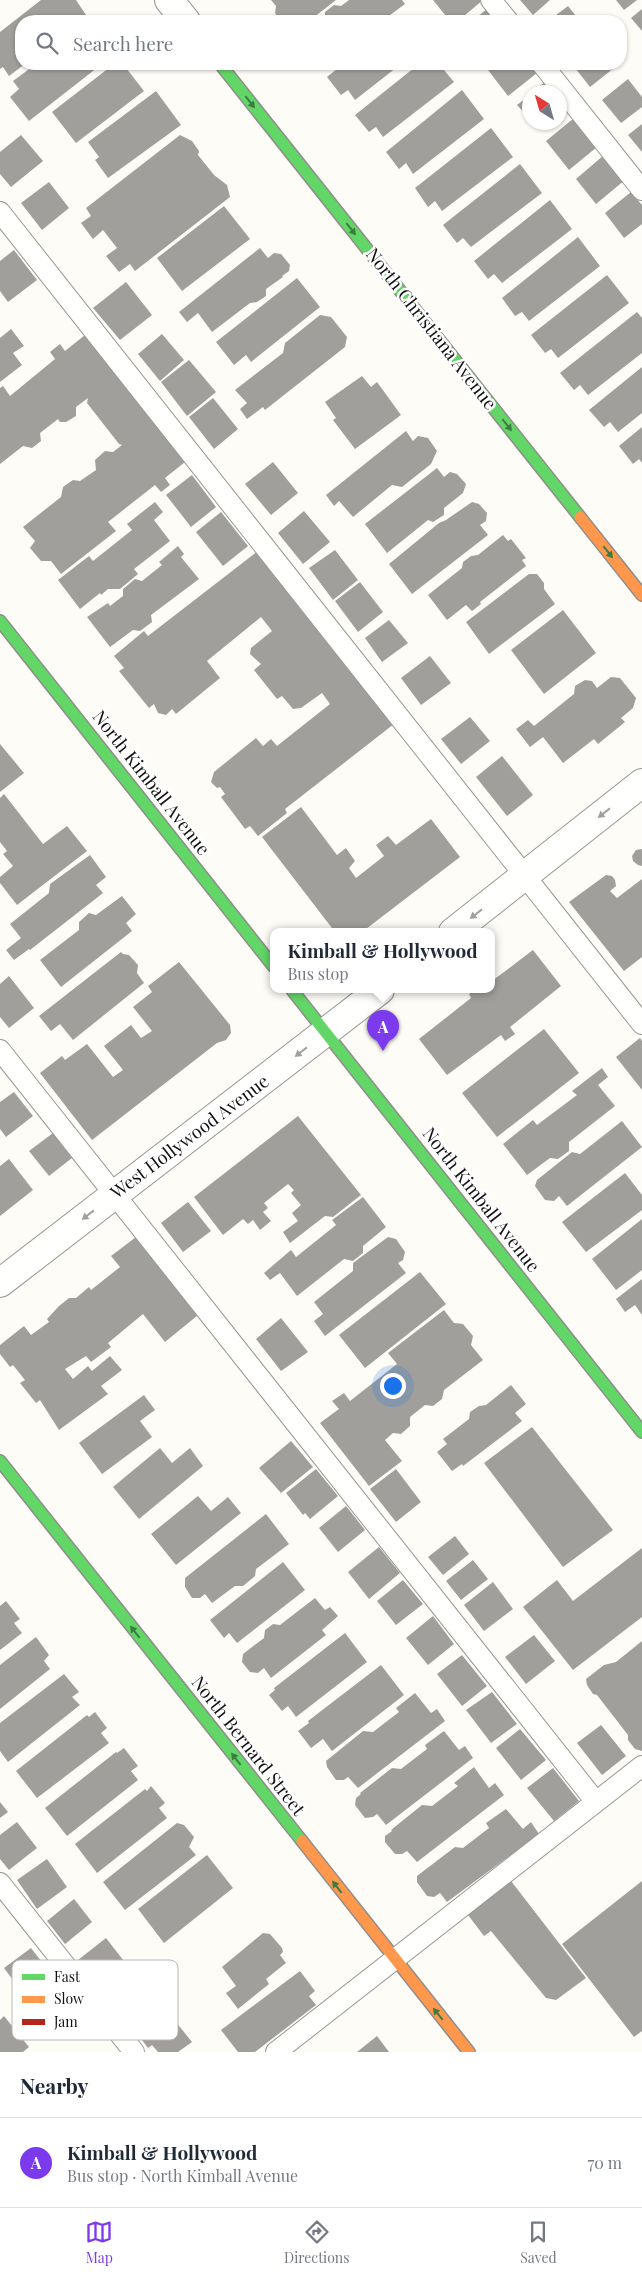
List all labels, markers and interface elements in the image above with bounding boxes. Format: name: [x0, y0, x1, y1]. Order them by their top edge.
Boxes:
search box: [15, 15, 627, 70]
icon: search: [33, 29, 61, 57]
text: Search here: [73, 30, 173, 56]
north arrow: [522, 85, 567, 130]
one-way arrow: [245, 95, 256, 108]
one-way arrow: [346, 222, 357, 235]
street label: North Christiana Avenue: [361, 242, 503, 414]
one-way arrow: [501, 418, 512, 431]
one-way arrow: [603, 545, 614, 558]
street label: North Kimball Avenue: [88, 705, 216, 860]
one-way arrow: [598, 808, 611, 819]
one-way arrow: [469, 909, 483, 919]
popup: [270, 928, 495, 993]
text: Kimball & Hollywood: [287, 937, 478, 963]
text: Bus stop: [287, 963, 349, 984]
pin: A: [367, 1010, 399, 1051]
one-way arrow: [295, 1047, 308, 1058]
street label: West Hollywood Avenue: [105, 1069, 273, 1204]
street label: North Kimball Avenue: [418, 1122, 546, 1277]
one-way arrow: [81, 1210, 95, 1220]
your location: [380, 1373, 406, 1399]
one-way arrow: [130, 1626, 141, 1639]
street label: North Bernard Street: [187, 1671, 311, 1821]
one-way arrow: [231, 1753, 242, 1766]
one-way arrow: [332, 1880, 343, 1893]
legend: [12, 1960, 178, 2040]
text: Fast: [54, 1967, 81, 1986]
text: Slow: [54, 1989, 84, 2008]
one-way arrow: [433, 2008, 444, 2021]
text: Jam: [53, 2012, 78, 2031]
text: Nearby: [20, 2071, 89, 2099]
text: Kimball & Hollywood: [67, 2139, 257, 2165]
text: A: [31, 2152, 41, 2173]
text: 70 m: [588, 2152, 622, 2173]
text: Bus stop · North Kimball Avenue: [67, 2165, 298, 2186]
tab: Map: [85, 2218, 113, 2267]
tab: Directions: [284, 2218, 350, 2267]
tab: Saved: [520, 2218, 557, 2267]

